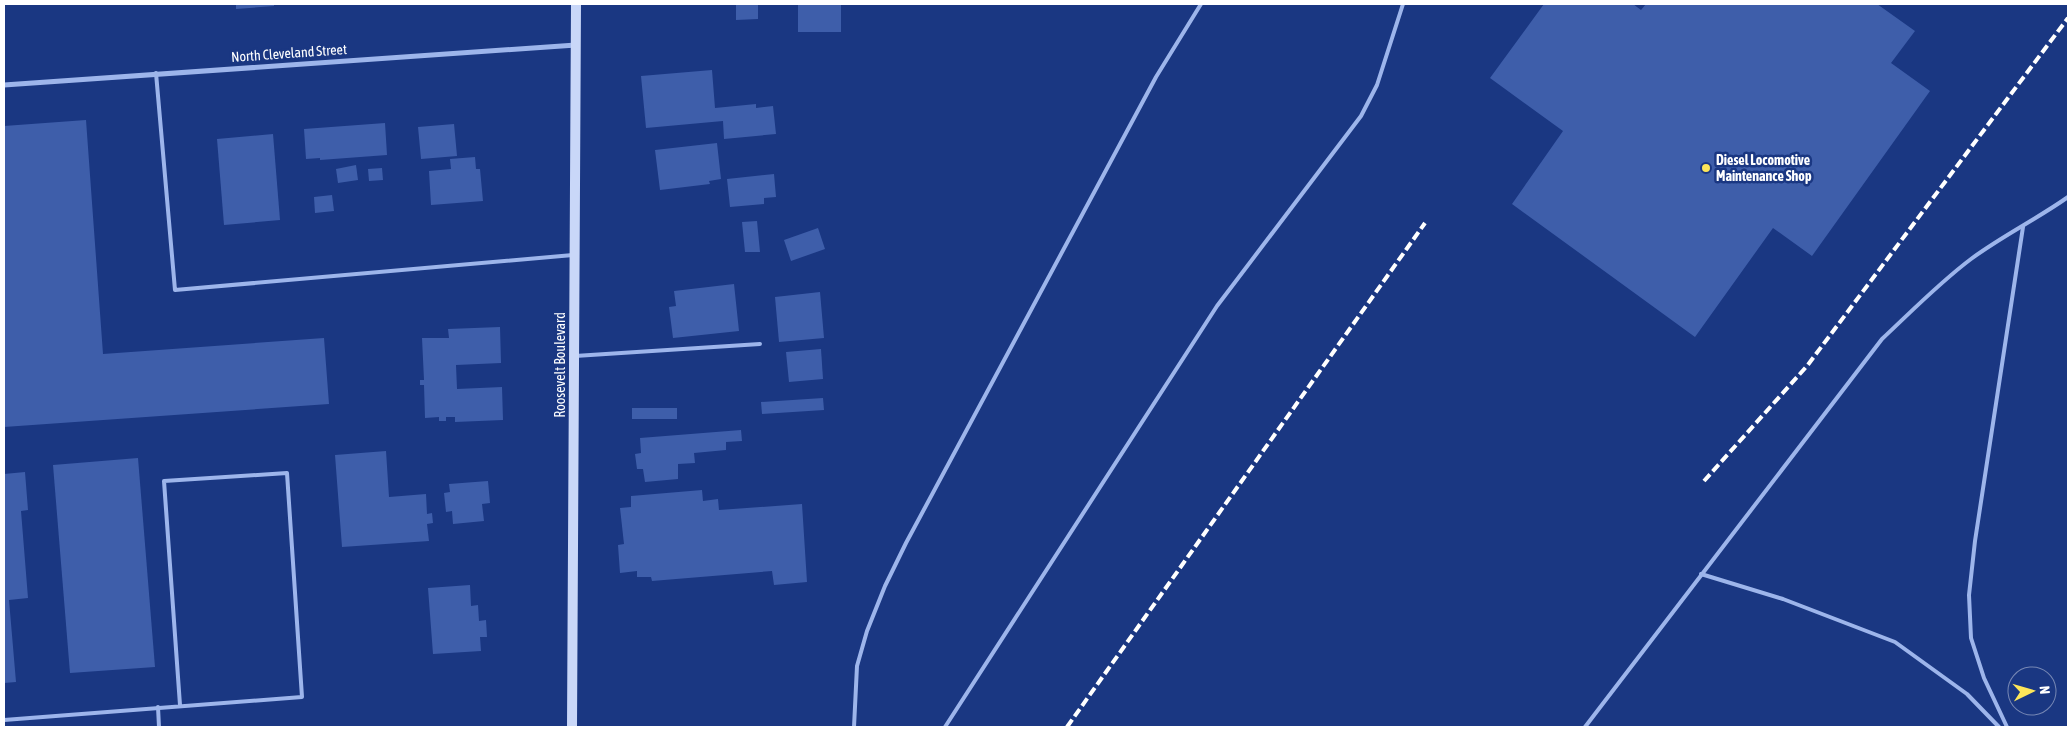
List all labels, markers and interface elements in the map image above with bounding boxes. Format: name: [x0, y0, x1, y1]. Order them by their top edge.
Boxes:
street label: North Cleveland Street: [231, 41, 347, 65]
place label: Diesel Locomotive Maintenance Shop: [1716, 152, 1812, 184]
marker: Diesel Locomotive Maintenance Shop: [1700, 162, 1712, 174]
street label: Roosevelt Boulevard: [552, 312, 568, 418]
north arrow: [2007, 666, 2057, 716]
text: N: [2037, 685, 2053, 695]

